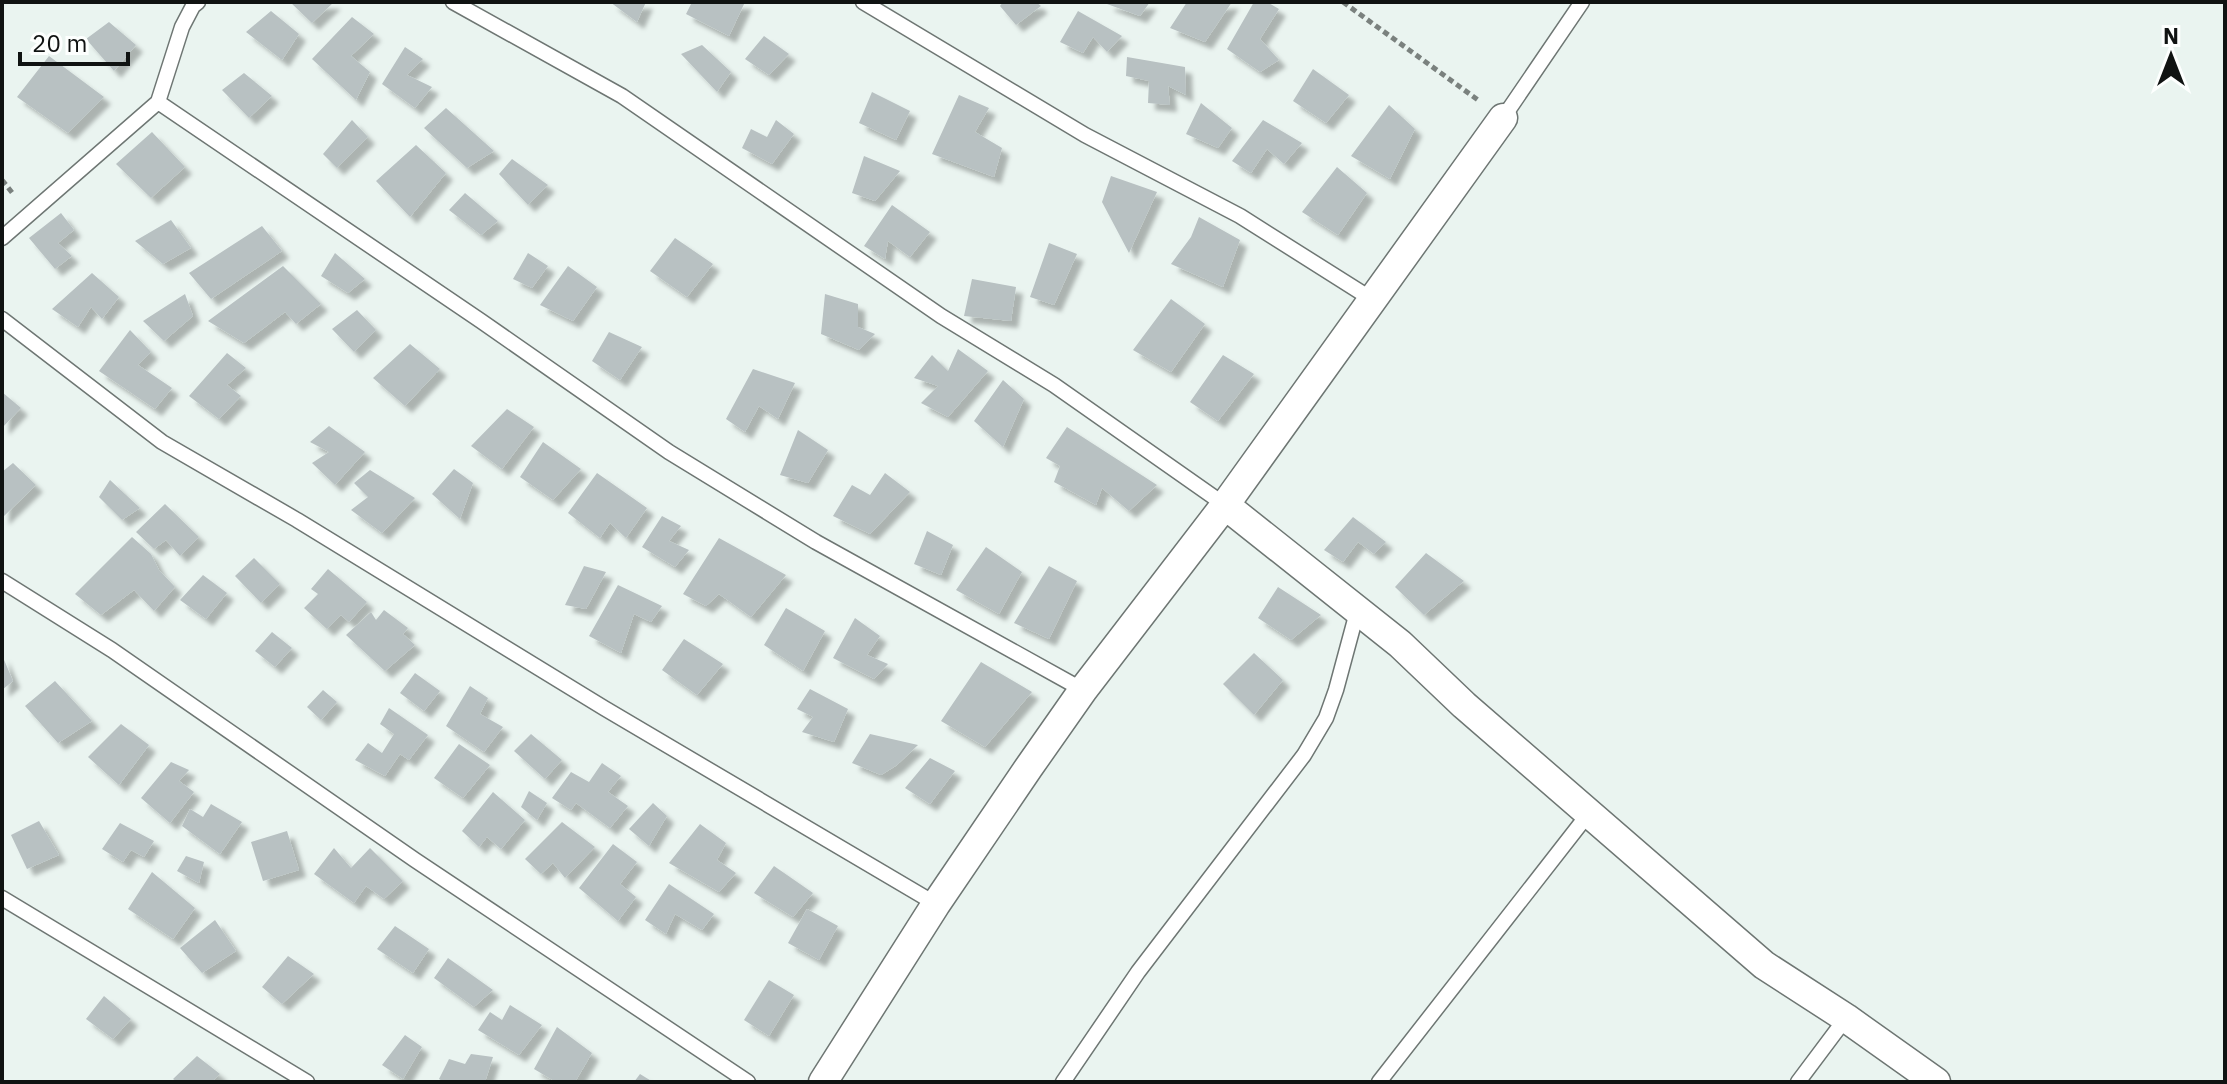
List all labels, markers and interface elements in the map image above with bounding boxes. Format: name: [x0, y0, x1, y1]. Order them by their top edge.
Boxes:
scale bar: [20, 16, 128, 66]
north arrow: [2131, 16, 2211, 96]
text: N: [2163, 21, 2179, 50]
text: 20 m: [32, 27, 87, 59]

